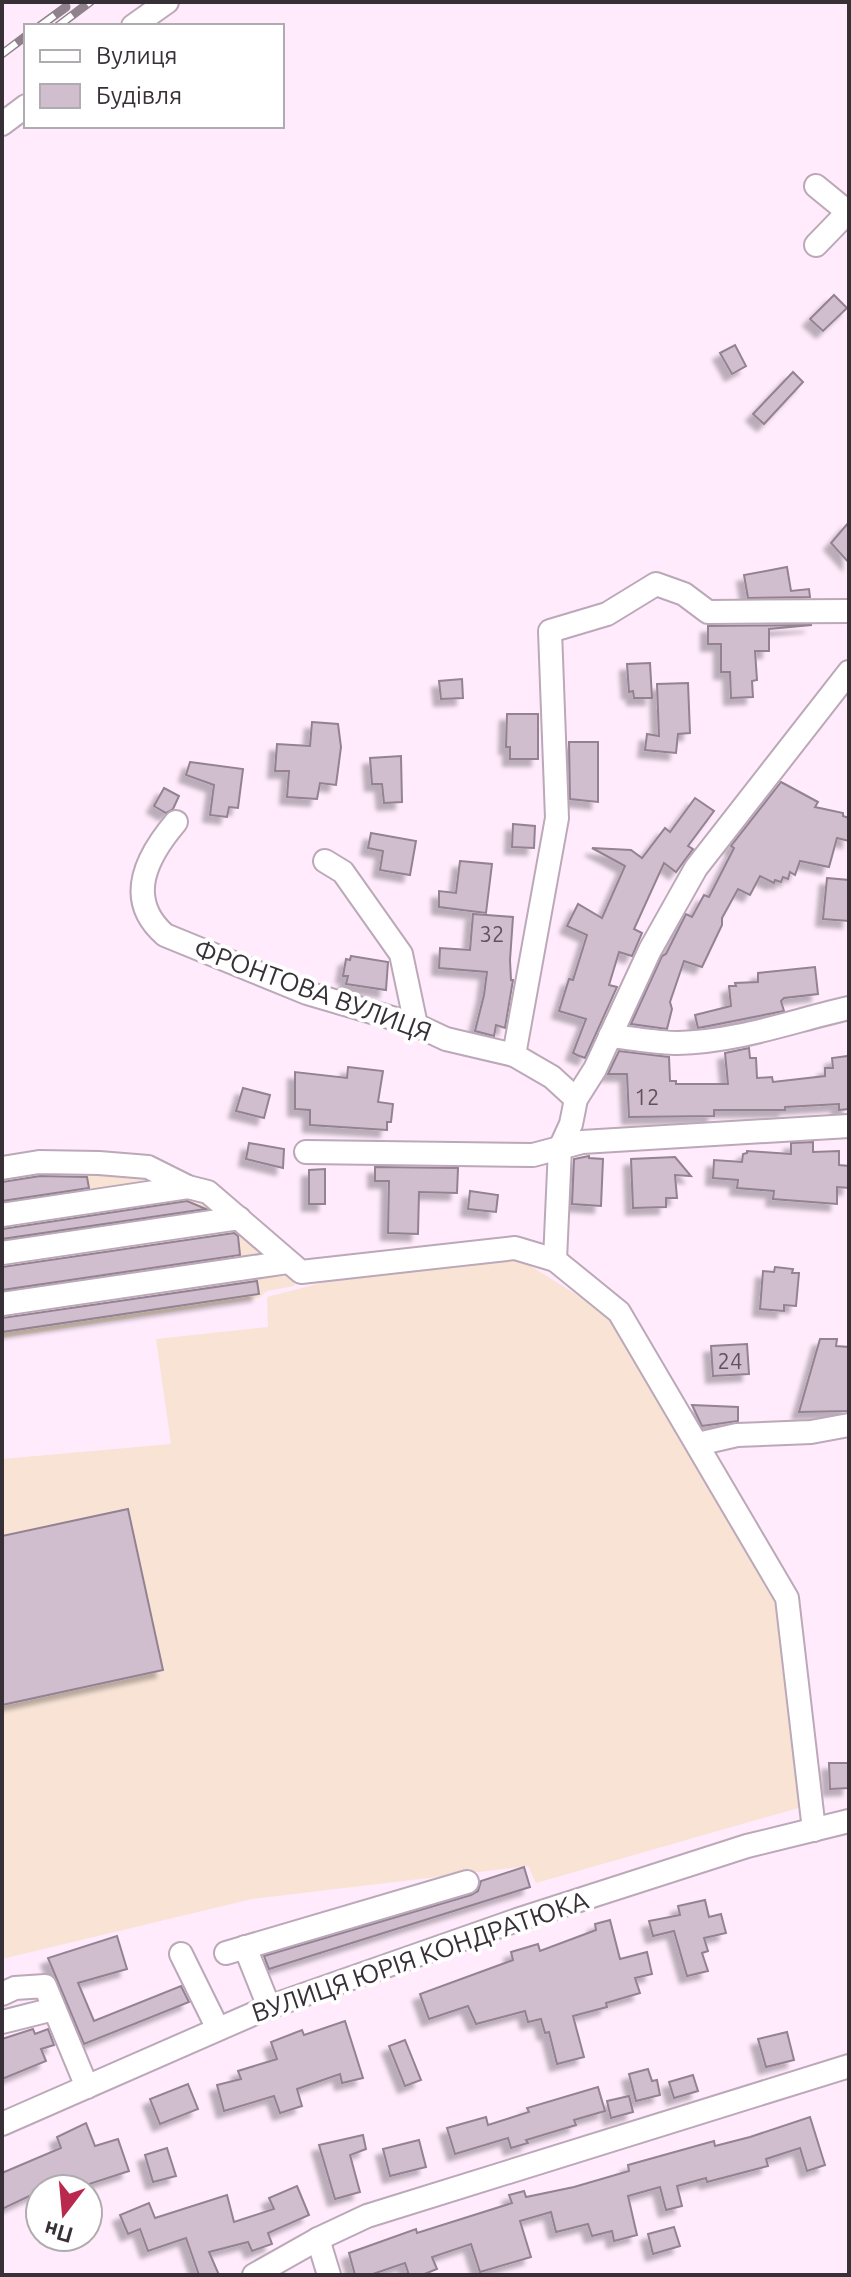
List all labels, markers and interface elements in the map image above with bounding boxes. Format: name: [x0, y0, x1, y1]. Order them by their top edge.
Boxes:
legend: [24, 24, 284, 128]
text: Вулиця: [96, 42, 178, 69]
text: Будівля: [96, 82, 182, 109]
house number: 32: [480, 921, 504, 946]
street label: ФРОНТОВА ВУЛИЦЯ: [190, 934, 436, 1046]
house number: 12: [635, 1084, 659, 1109]
house number: 24: [718, 1348, 742, 1373]
street label: ВУЛИЦЯ ЮРІЯ КОНДРАТЮКА: [248, 1885, 592, 2027]
north arrow: [24, 2173, 104, 2253]
text: Пн: [41, 2217, 76, 2249]

